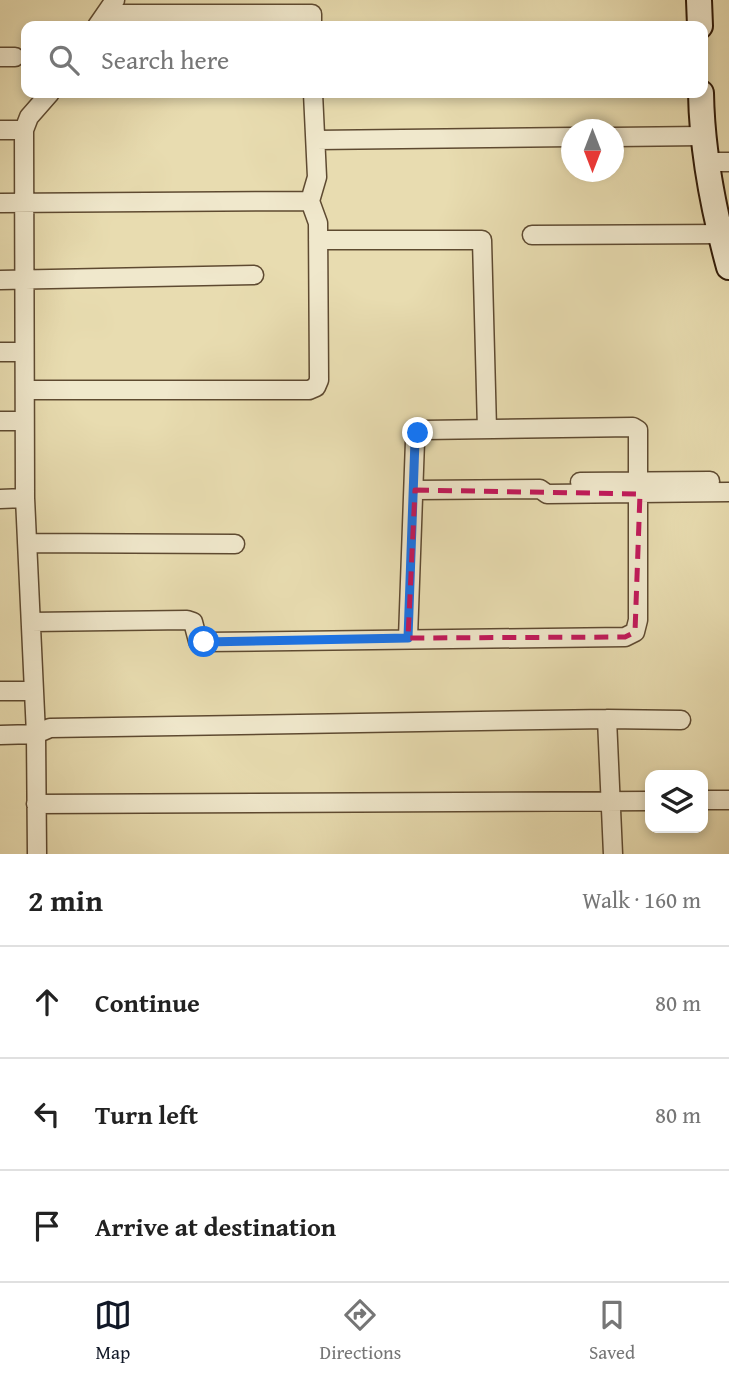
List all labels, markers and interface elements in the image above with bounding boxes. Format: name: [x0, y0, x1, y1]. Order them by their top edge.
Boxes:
search box: [21, 21, 708, 98]
text: Search here: [101, 40, 229, 79]
icon: search: [45, 41, 83, 79]
north arrow: [561, 119, 624, 182]
route end: [402, 417, 433, 448]
route start: [188, 626, 219, 657]
map controls: [645, 770, 708, 833]
button: layers: [645, 770, 708, 833]
text: 2 min: [28, 878, 103, 922]
text: Walk · 160 m: [582, 883, 701, 916]
icon: ahead: [28, 983, 66, 1021]
text: Continue: [95, 983, 200, 1022]
text: 80 m: [655, 986, 701, 1019]
icon: left: [28, 1095, 66, 1133]
text: Turn left: [95, 1095, 198, 1134]
text: 80 m: [655, 1098, 701, 1131]
icon: arrive: [28, 1207, 66, 1245]
text: Arrive at destination: [95, 1207, 336, 1246]
tab: Map: [94, 1296, 132, 1366]
tab: Directions: [320, 1296, 401, 1366]
tab: Saved: [589, 1296, 635, 1366]

